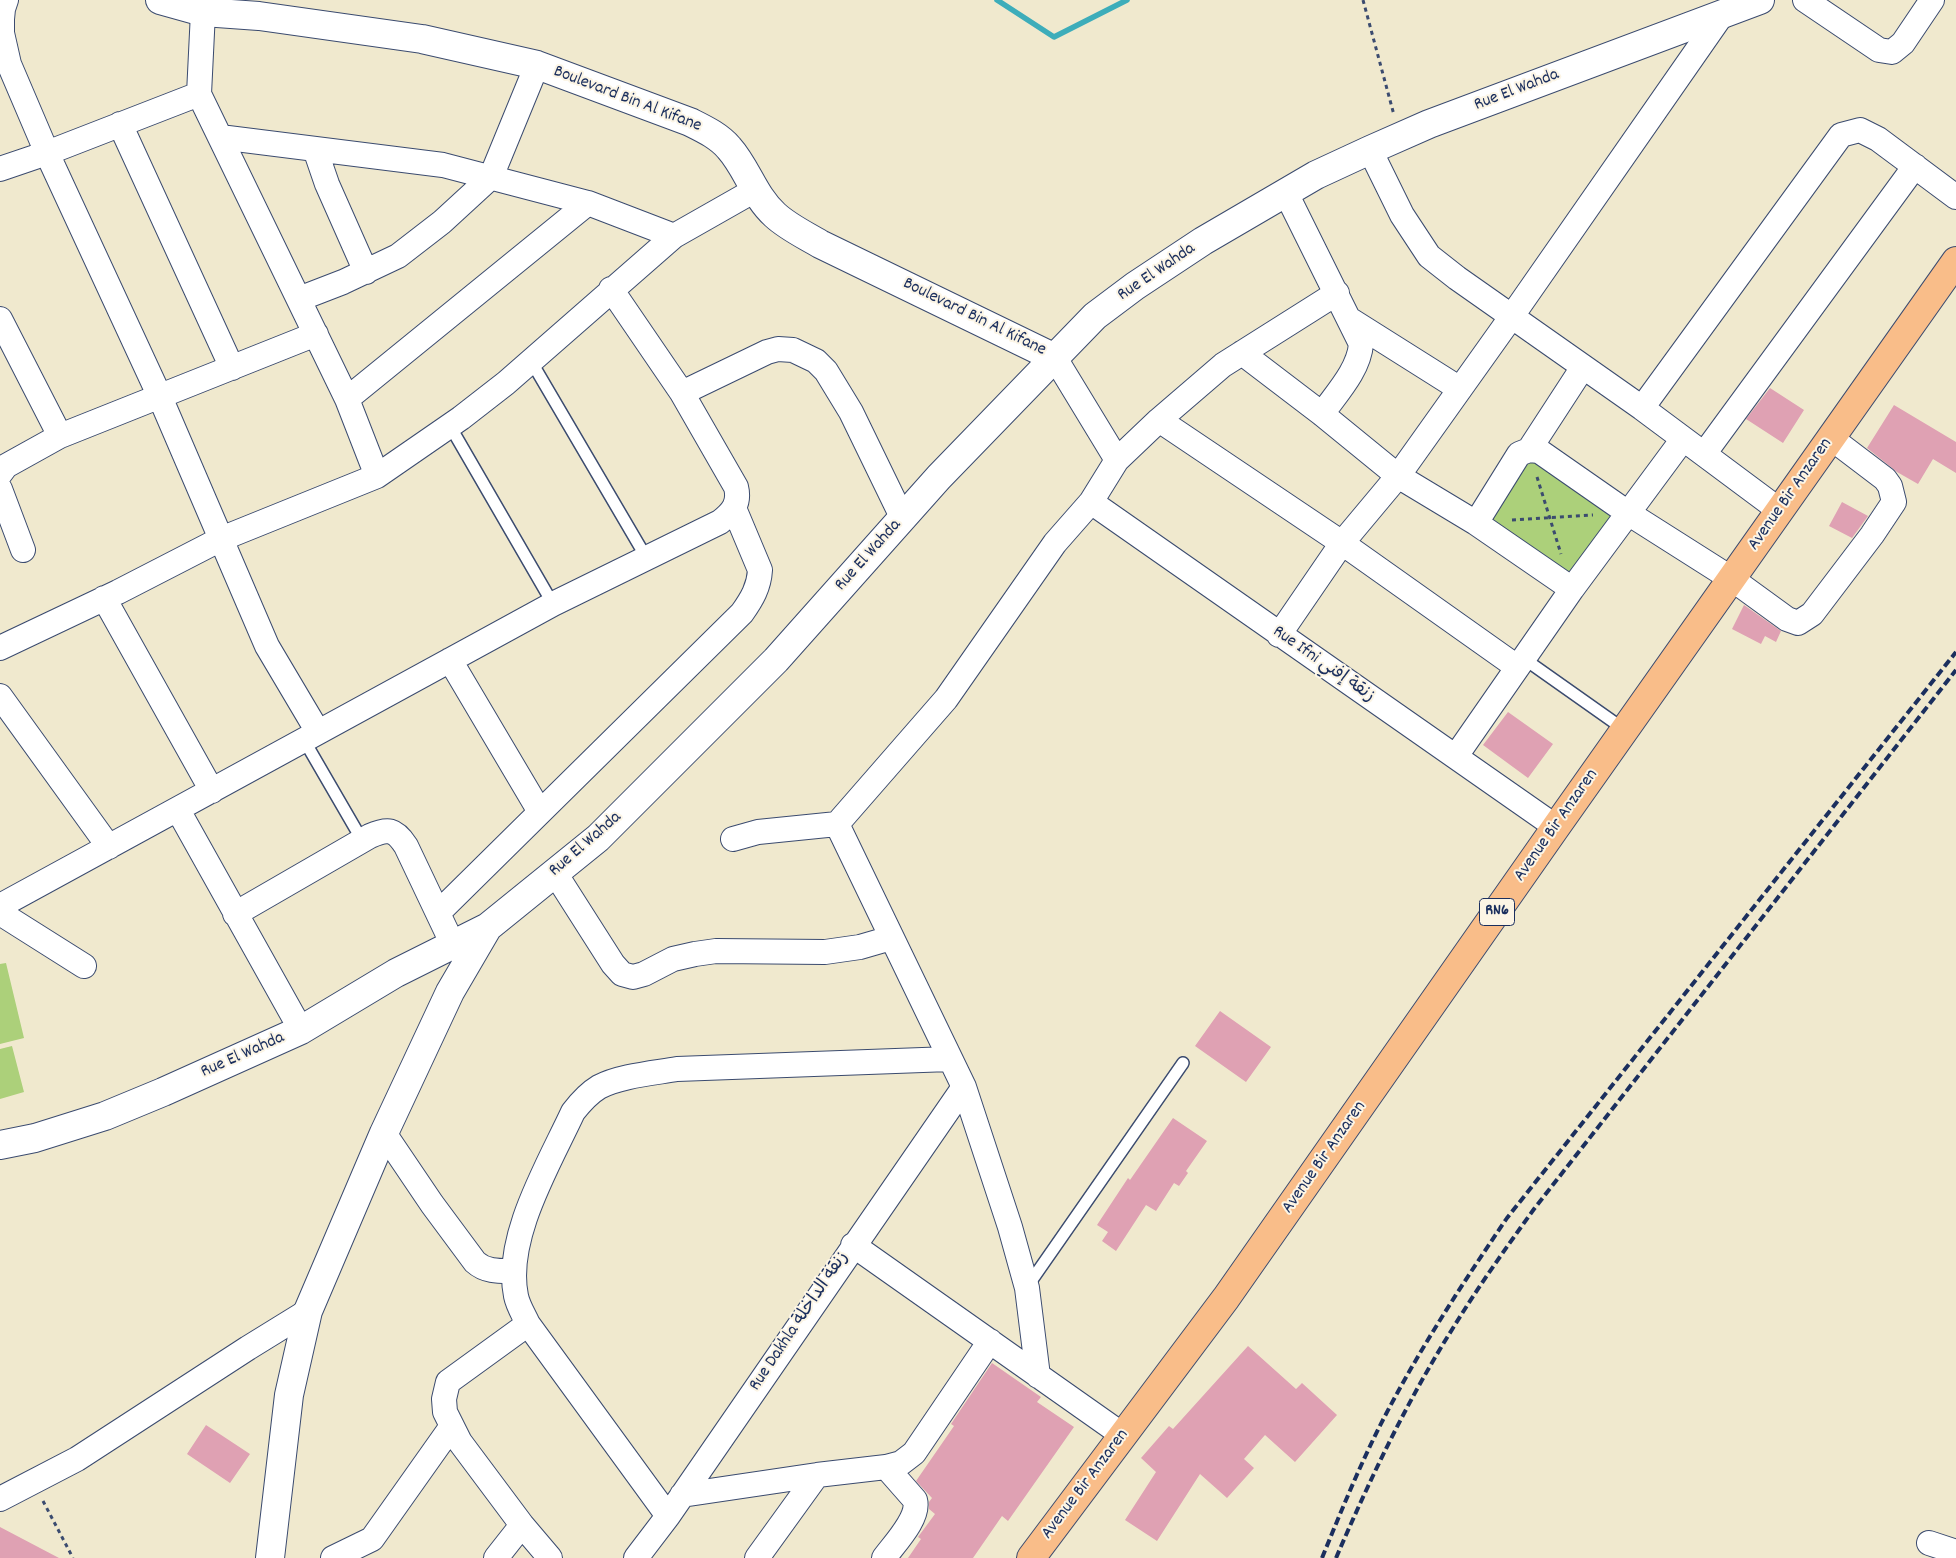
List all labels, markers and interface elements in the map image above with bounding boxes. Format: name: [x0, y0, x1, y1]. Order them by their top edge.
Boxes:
street label: Boulevard Bin Al Kifane: [550, 62, 704, 138]
street label: Rue El Wahda: [1472, 65, 1562, 117]
street label: Rue El Wahda: [1114, 239, 1200, 307]
street label: Boulevard Bin Al Kifane: [899, 274, 1049, 362]
street label: Avenue Bir Anzaren: [1744, 435, 1838, 555]
street label: Rue El Wahda: [831, 516, 907, 596]
street label: Rue Ifni زنقة إفني: [1268, 622, 1378, 708]
street label: Avenue Bir Anzaren: [1510, 766, 1604, 886]
street label: Rue El Wahda: [545, 808, 627, 882]
road number: RN6: [1480, 899, 1514, 926]
street label: Rue El Wahda: [198, 1028, 288, 1084]
street label: Avenue Bir Anzaren: [1278, 1098, 1372, 1218]
street label: Rue Dakhla زنقة الداخلة: [745, 1248, 855, 1396]
street label: Avenue Bir Anzaren: [1038, 1426, 1134, 1544]

